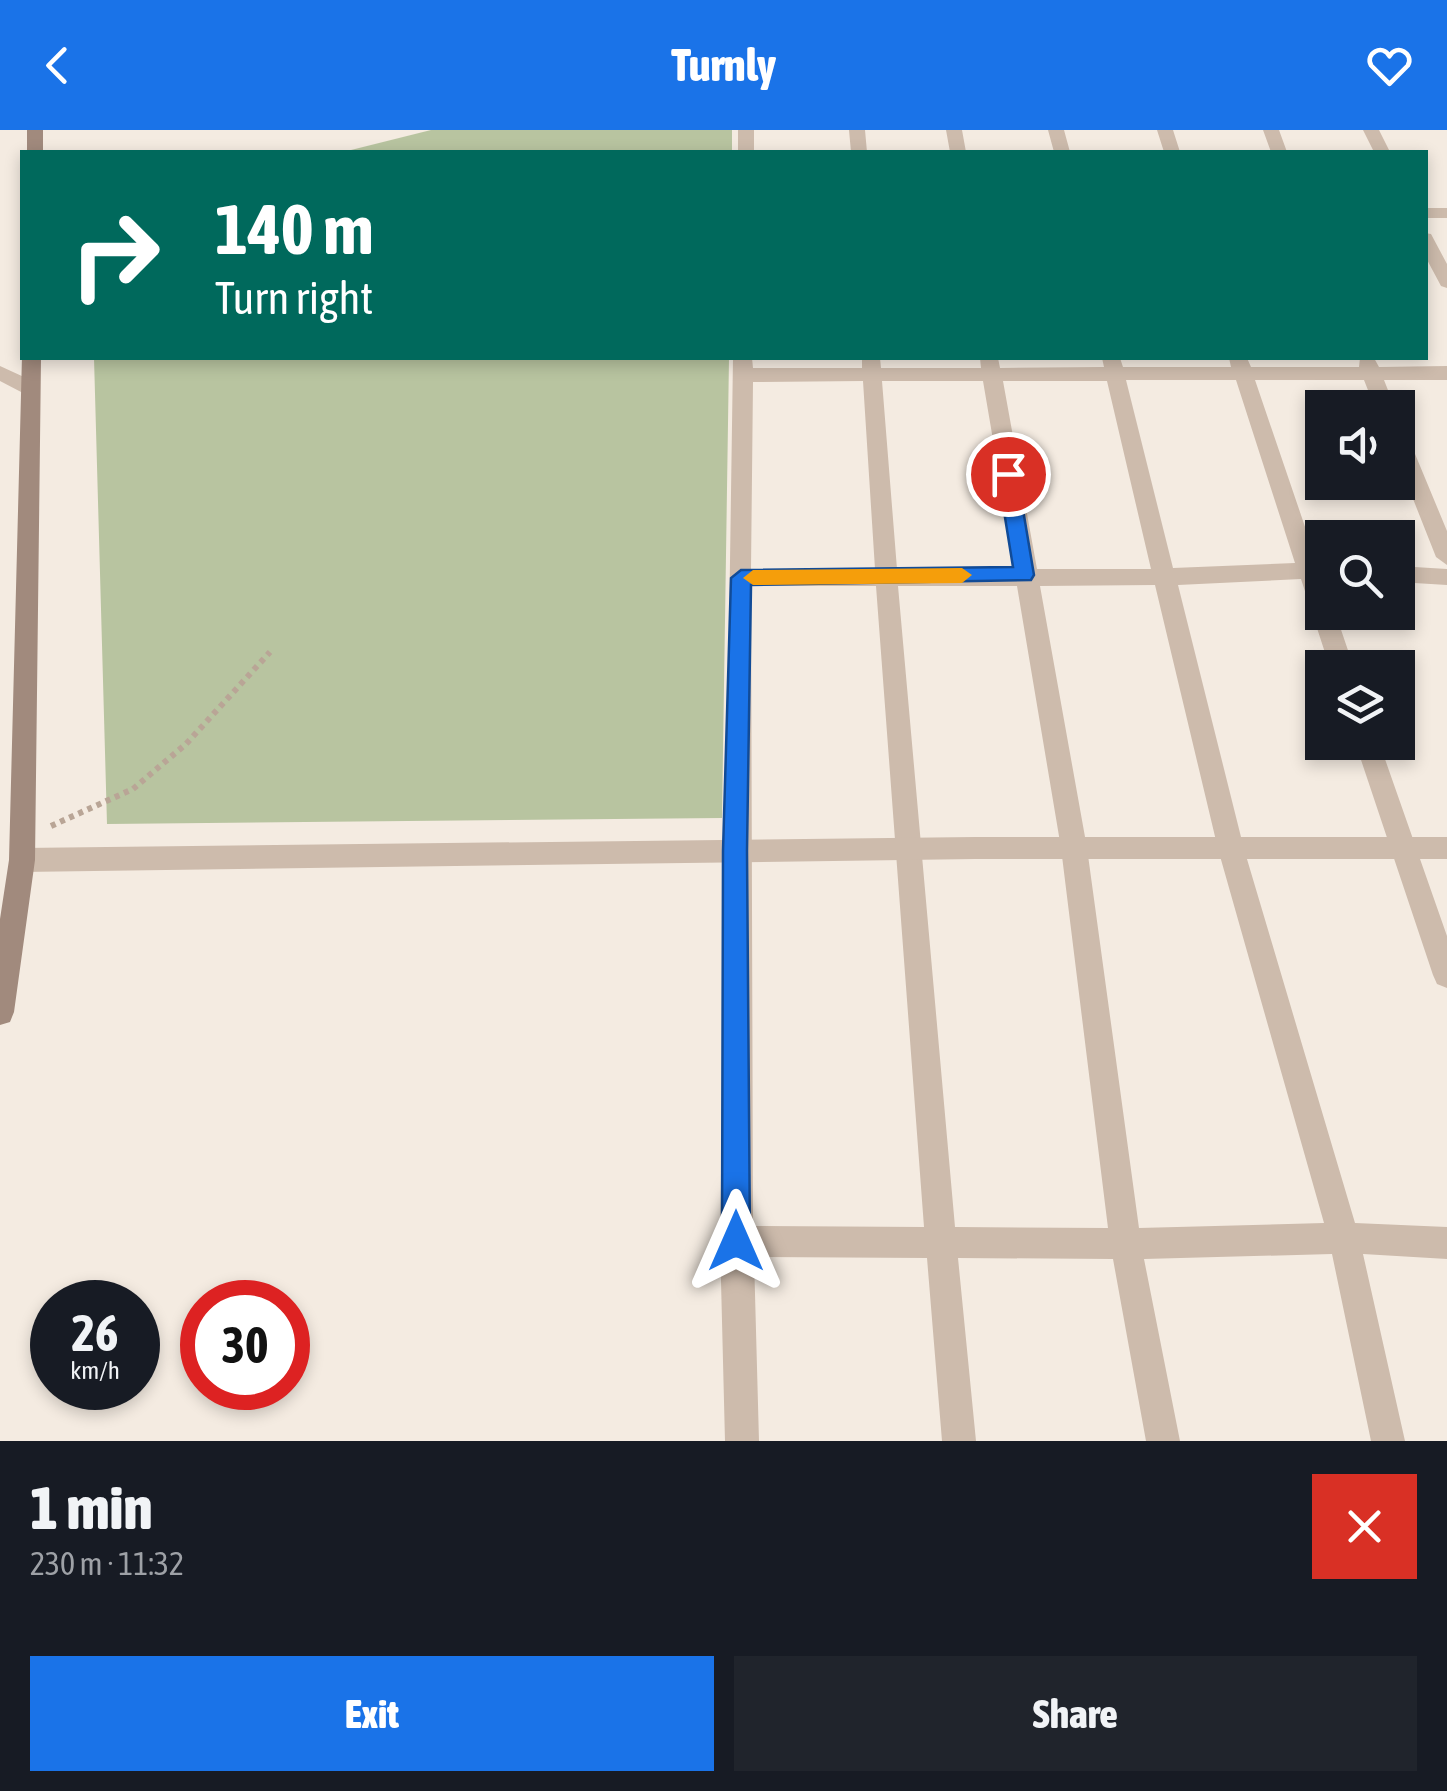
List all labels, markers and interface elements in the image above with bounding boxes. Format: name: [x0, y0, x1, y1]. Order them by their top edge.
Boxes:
icon: back: [30, 38, 85, 93]
icon: heart: [1362, 38, 1417, 93]
text: Turnly: [671, 39, 776, 91]
text: 140 m: [215, 189, 374, 269]
icon: right: [50, 190, 180, 320]
text: Turn right: [215, 272, 373, 324]
map controls: [1305, 390, 1415, 760]
button: sound: [1305, 390, 1415, 500]
pin: [966, 432, 1051, 517]
icon: arrive: [981, 447, 1036, 502]
button: search: [1305, 520, 1415, 630]
button: layers: [1305, 650, 1415, 760]
position arrow: [684, 1189, 788, 1293]
speed limit sign: 30: [180, 1280, 310, 1410]
text: 26: [71, 1304, 118, 1362]
text: km/h: [70, 1356, 120, 1384]
text: 1 min: [30, 1473, 153, 1542]
button: close: [1312, 1474, 1417, 1579]
text: 230 m · 11:32: [30, 1545, 184, 1582]
button: Exit: [30, 1656, 714, 1771]
button: Share: [734, 1656, 1417, 1771]

